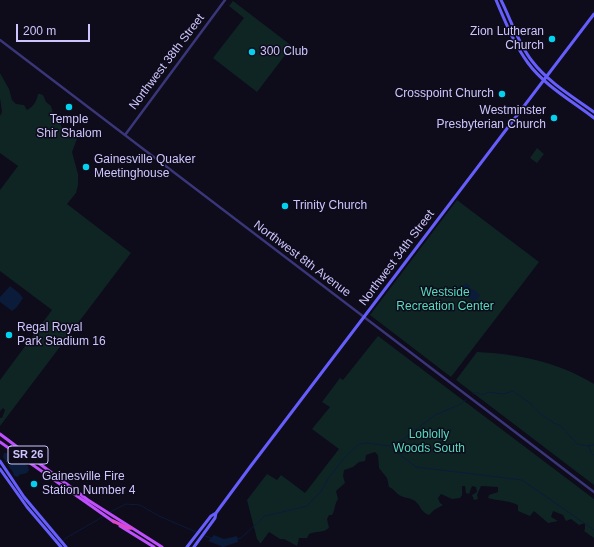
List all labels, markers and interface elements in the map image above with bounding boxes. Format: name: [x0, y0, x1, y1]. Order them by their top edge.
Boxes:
street label: Northwest 38th Street: [126, 11, 208, 113]
scale bar: [18, 16, 92, 42]
text: 200 m: [23, 24, 56, 38]
place label: Zion Lutheran Church: [470, 25, 544, 53]
marker: Zion Lutheran Church: [547, 34, 557, 44]
place label: 300 Club: [260, 45, 308, 59]
marker: 300 Club: [247, 47, 257, 57]
place label: Crosspoint Church: [395, 87, 494, 101]
marker: Crosspoint Church: [497, 89, 507, 99]
marker: Temple Shir Shalom: [64, 102, 74, 112]
place label: Westminster Presbyterian Church: [437, 104, 546, 132]
place label: Temple Shir Shalom: [36, 113, 102, 141]
marker: Westminster Presbyterian Church: [549, 113, 559, 123]
place label: Gainesville Quaker Meetinghouse: [94, 153, 195, 181]
marker: Gainesville Quaker Meetinghouse: [81, 162, 91, 172]
place label: Trinity Church: [293, 199, 367, 213]
marker: Trinity Church: [280, 201, 290, 211]
street label: Northwest 34th Street: [356, 207, 438, 309]
street label: Northwest 8th Avenue: [251, 218, 353, 300]
park label: Westside Recreation Center: [396, 286, 494, 314]
place label: Regal Royal Park Stadium 16: [17, 321, 106, 349]
marker: Regal Royal Park Stadium 16: [4, 330, 14, 340]
park label: Loblolly Woods South: [393, 428, 465, 456]
road number: SR 26: [8, 446, 48, 464]
place label: Gainesville Fire Station Number 4: [42, 470, 135, 498]
marker: Gainesville Fire Station Number 4: [29, 479, 39, 489]

